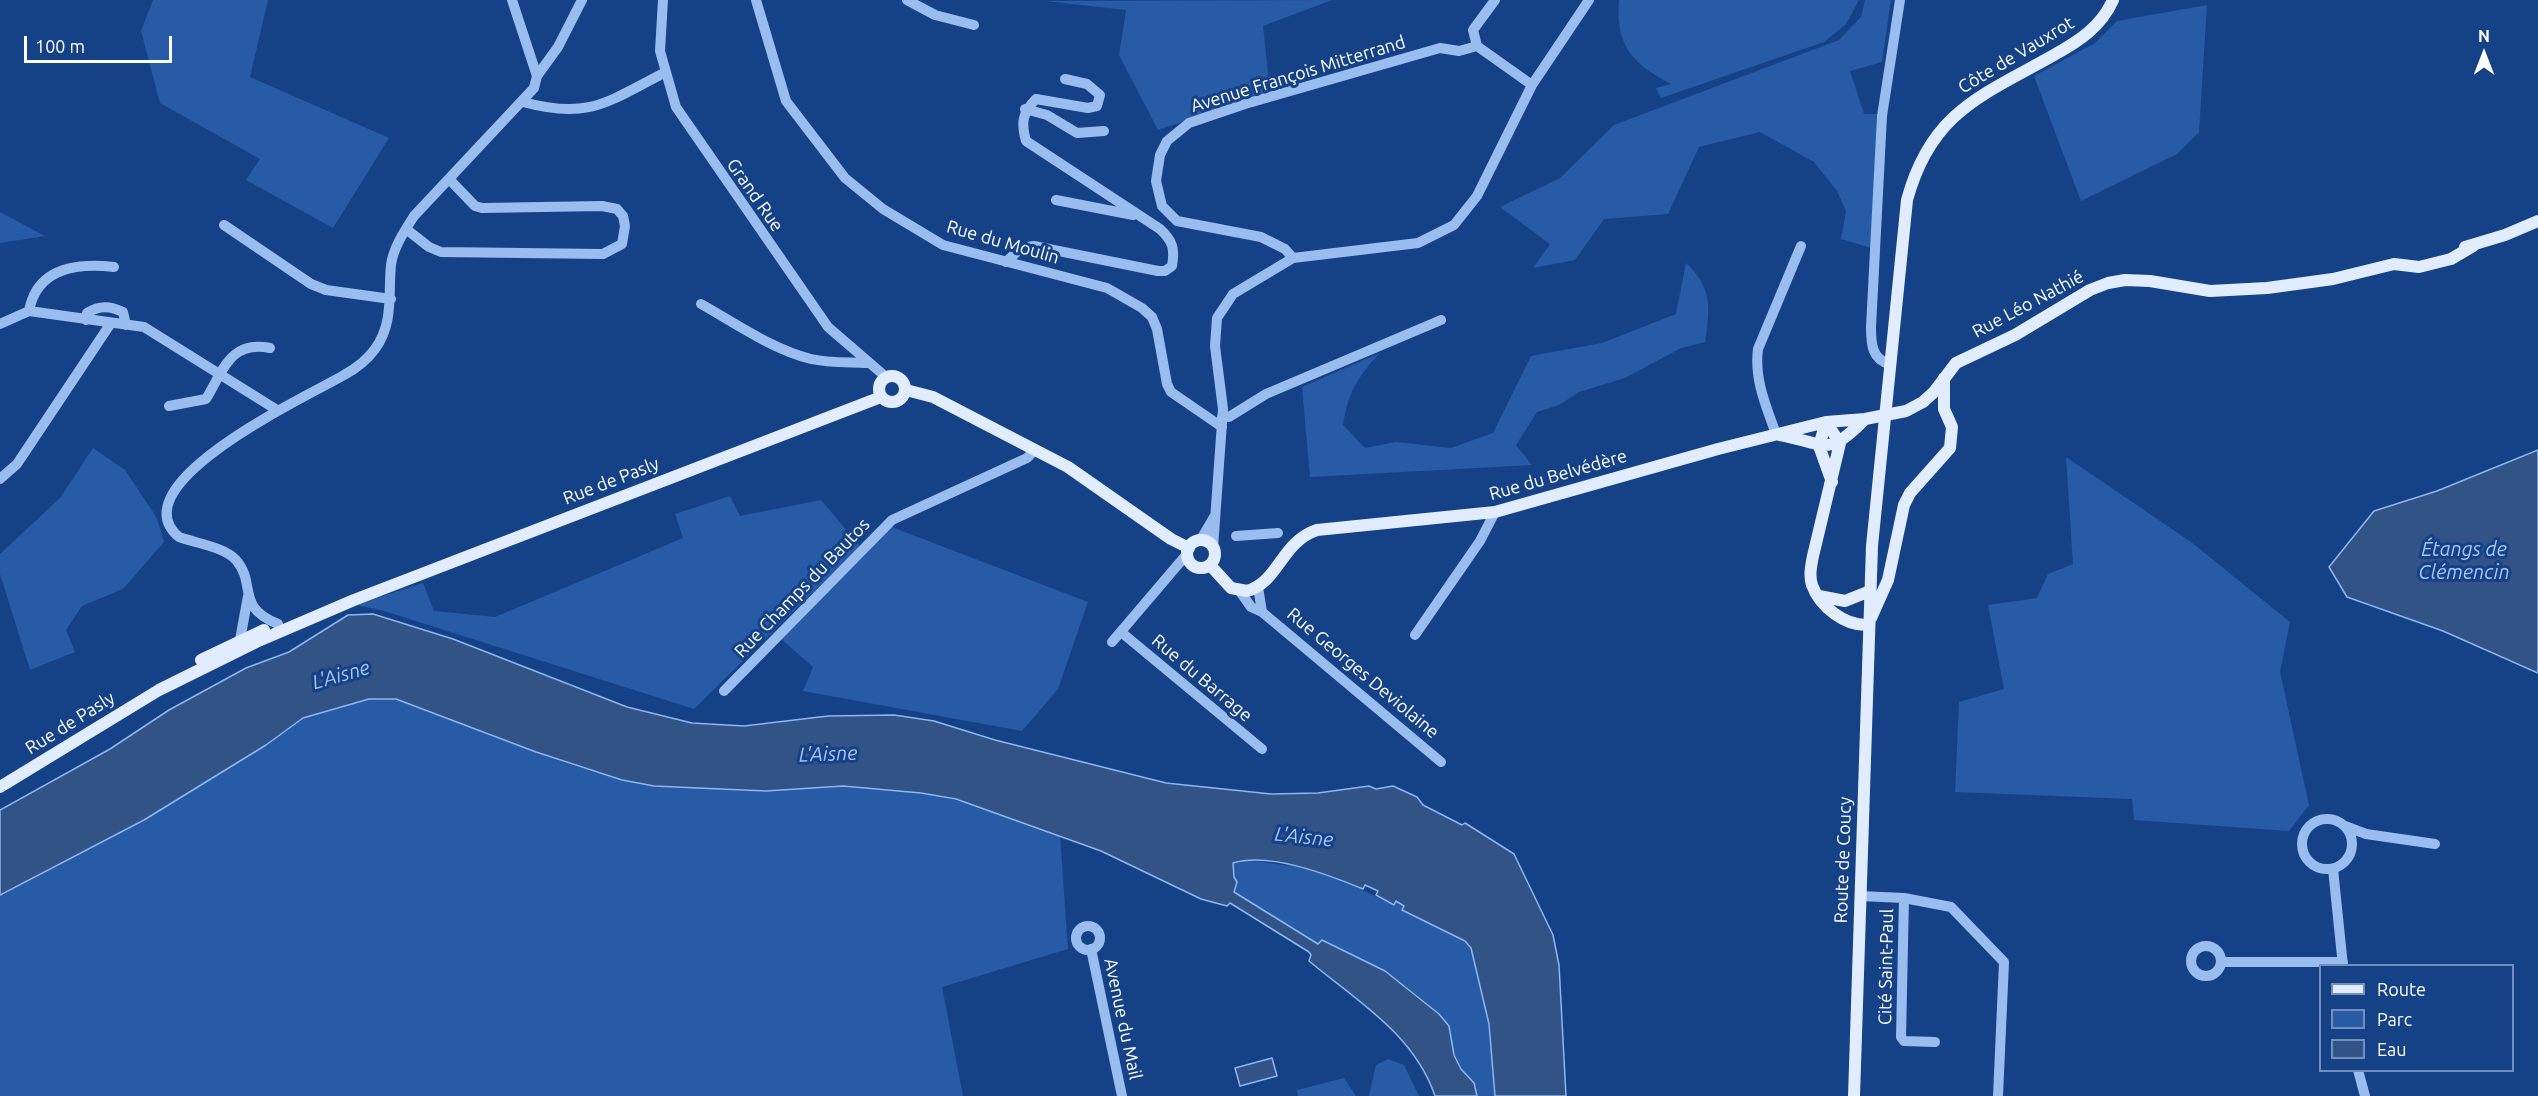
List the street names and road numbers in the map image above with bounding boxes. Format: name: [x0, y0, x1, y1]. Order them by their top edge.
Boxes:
street label: Côte de Vauxrot: [1954, 12, 2078, 98]
street label: Avenue François Mitterrand: [1188, 31, 1408, 117]
street label: Grand Rue: [722, 154, 788, 236]
street label: Rue du Moulin: [944, 216, 1062, 268]
street label: Rue Léo Nathié: [1969, 266, 2087, 342]
street label: Rue du Belvédère: [1487, 445, 1629, 505]
street label: Rue de Pasly: [560, 453, 662, 509]
street label: Rue Champs du Bautos: [730, 514, 874, 662]
street label: Rue Georges Deviolaine: [1283, 603, 1443, 743]
street label: Rue du Barrage: [1147, 630, 1257, 726]
street label: Rue de Pasly: [21, 687, 119, 759]
street label: Route de Coucy: [1830, 796, 1856, 924]
street label: Cité Saint-Paul: [1874, 909, 1898, 1025]
street label: Avenue du Mail: [1100, 956, 1146, 1082]

